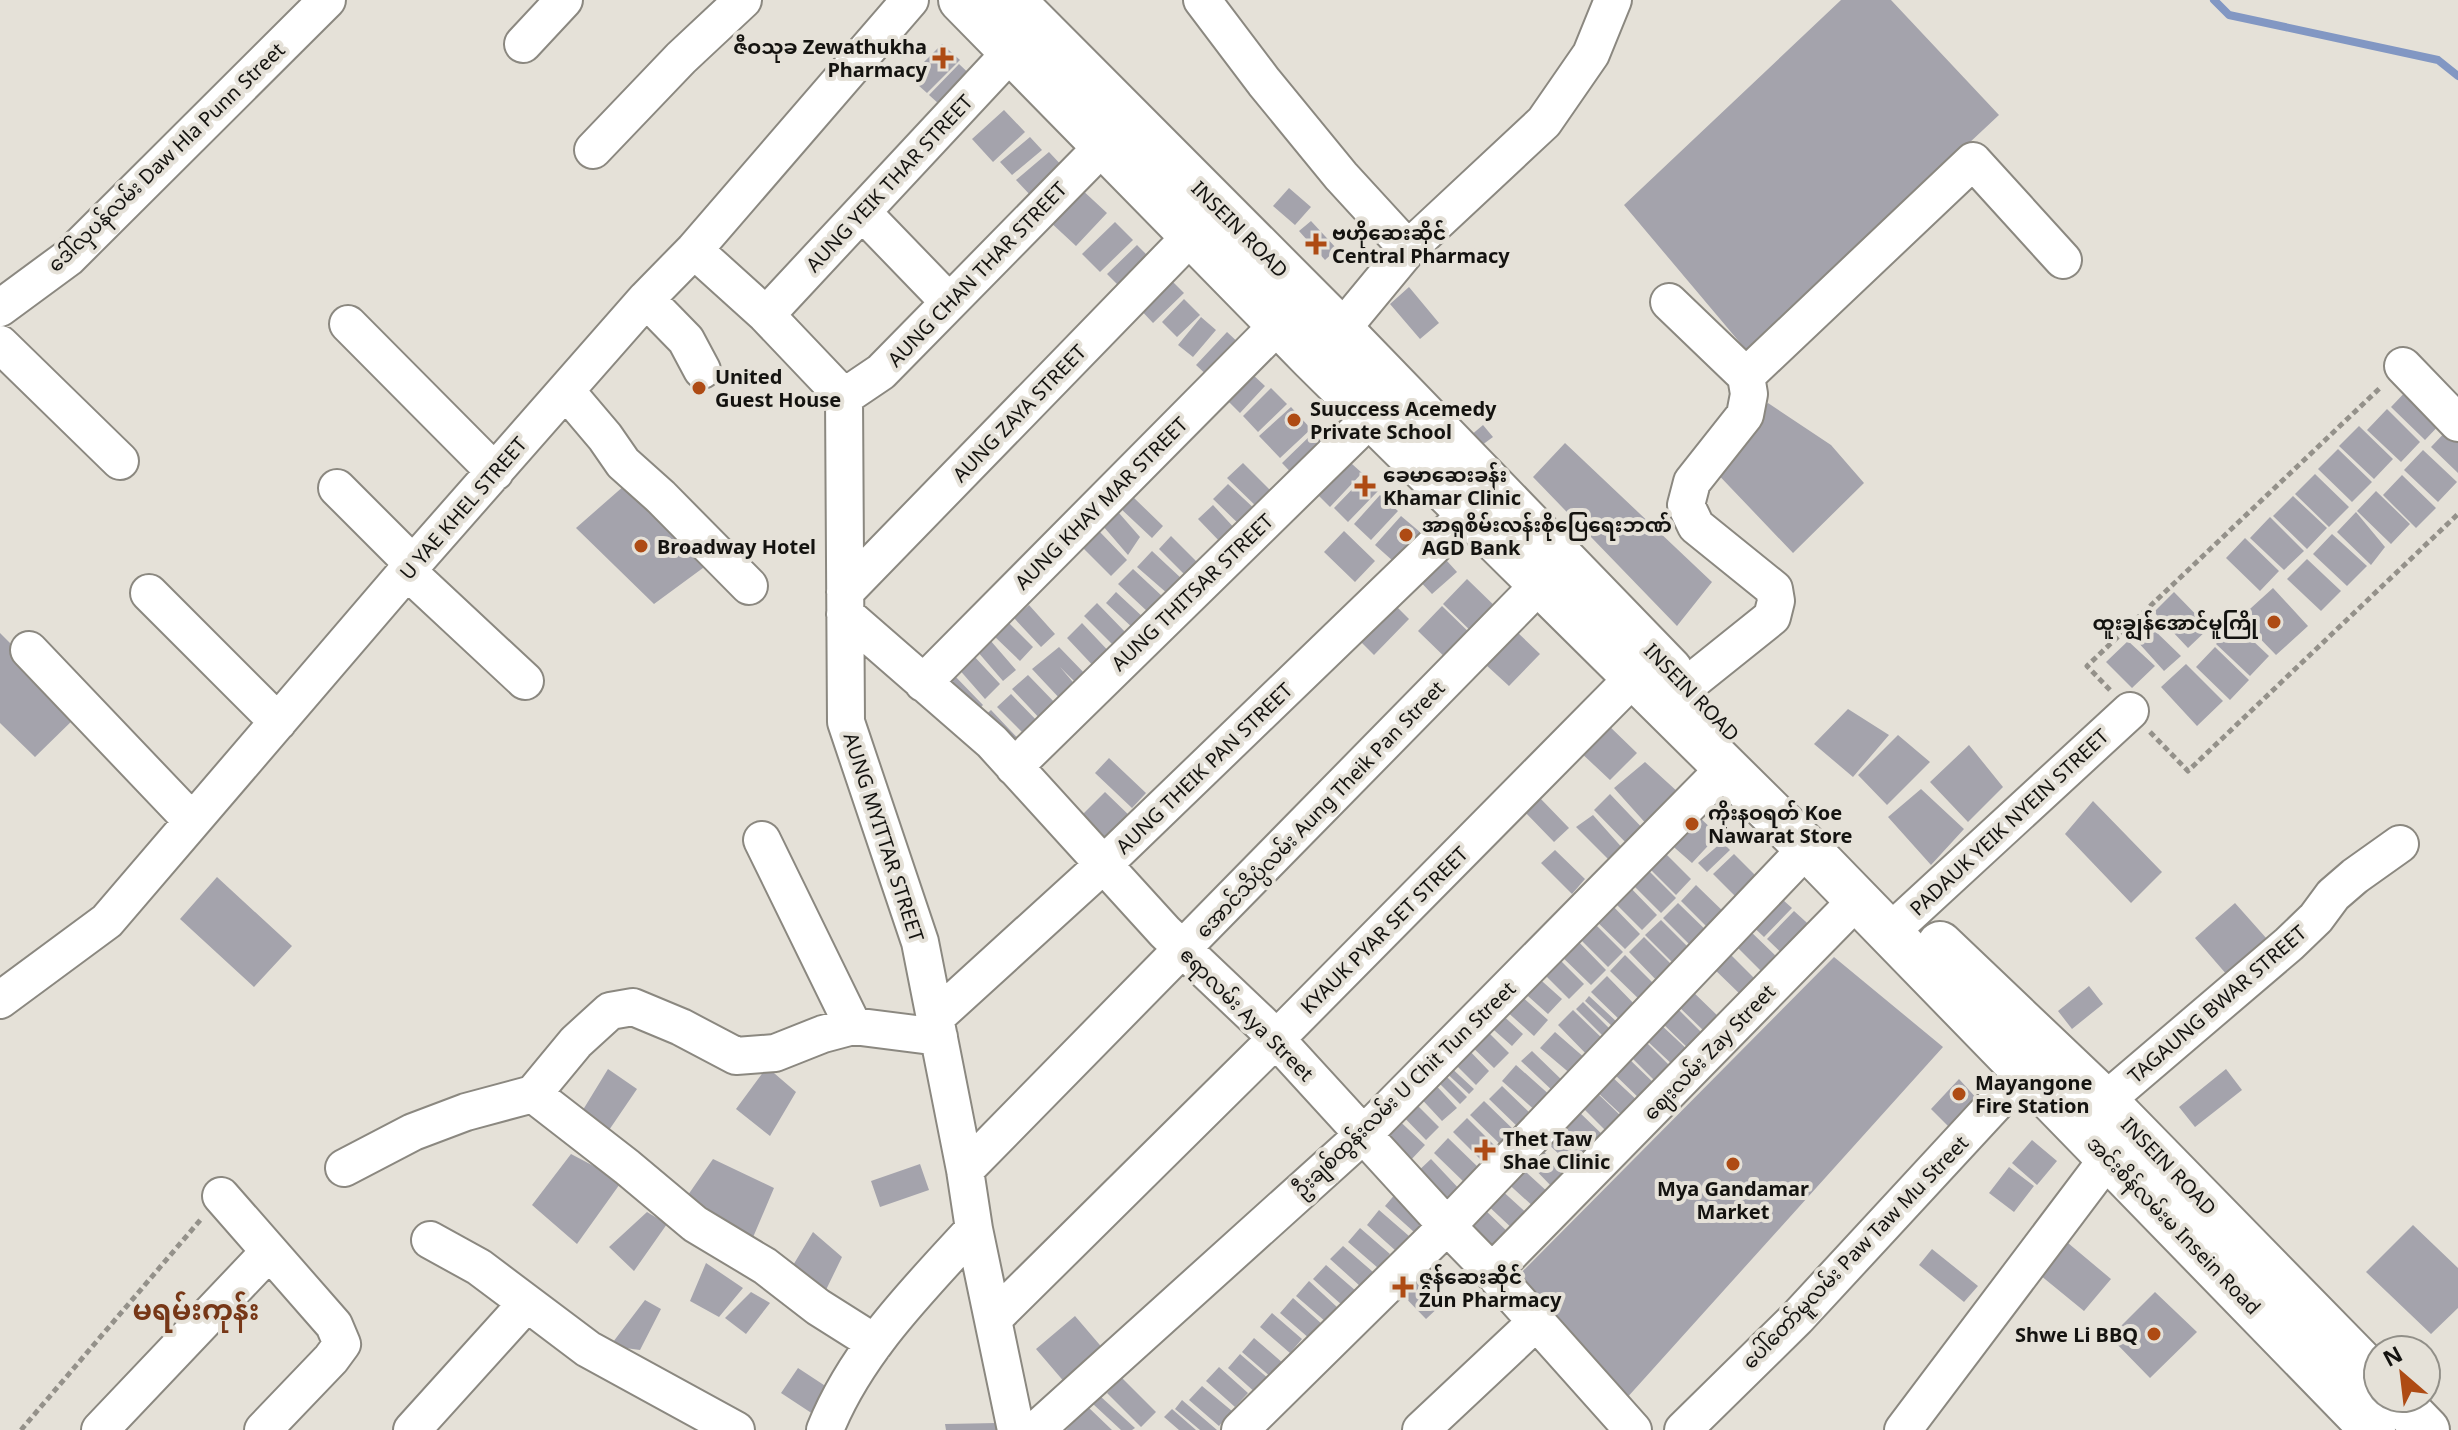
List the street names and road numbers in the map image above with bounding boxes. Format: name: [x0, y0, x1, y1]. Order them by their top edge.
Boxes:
street label: ဒေါ်လှပန်လမ်း Daw Hla Punn Street: [42, 36, 293, 281]
street label: AUNG YEIK THAR STREET: [800, 88, 978, 278]
street label: INSEIN ROAD: [1186, 175, 1294, 283]
street label: AUNG CHAN THAR STREET: [881, 176, 1073, 372]
street label: AUNG ZAYA STREET: [946, 338, 1092, 488]
street label: AUNG KHAY MAR STREET: [1009, 411, 1193, 595]
street label: U YAE KHEL STREET: [393, 431, 533, 585]
street label: AUNG THITSAR STREET: [1105, 507, 1279, 677]
street label: INSEIN ROAD: [1638, 637, 1746, 747]
street label: အောင်သိပ္ပံလမ်း Aung Theik Pan Street: [1190, 675, 1453, 946]
street label: AUNG THEIK PAN STREET: [1110, 676, 1298, 860]
street label: PADAUK YEIK NYEIN STREET: [1904, 723, 2114, 921]
street label: AUNG MYITTAR STREET: [837, 729, 931, 945]
street label: KYAUK PYAR SET STREET: [1294, 840, 1474, 1020]
street label: TAGAUNG BWAR STREET: [2122, 919, 2312, 1089]
street label: ဧရာလမ်း Aya Street: [1172, 941, 1320, 1089]
street label: ဦးချစ်ထွန်းလမ်း U Chit Tun Street: [1287, 975, 1523, 1205]
street label: ဈေးလမ်း Zay Street: [1637, 978, 1783, 1128]
street label: INSEIN ROAD: [2115, 1111, 2223, 1221]
street label: ပေါ်တော်မူလမ်း Paw Taw Mu Street: [1736, 1130, 1977, 1377]
street label: အင်းစိန်လမ်းမ Insein Road: [2079, 1130, 2267, 1322]

